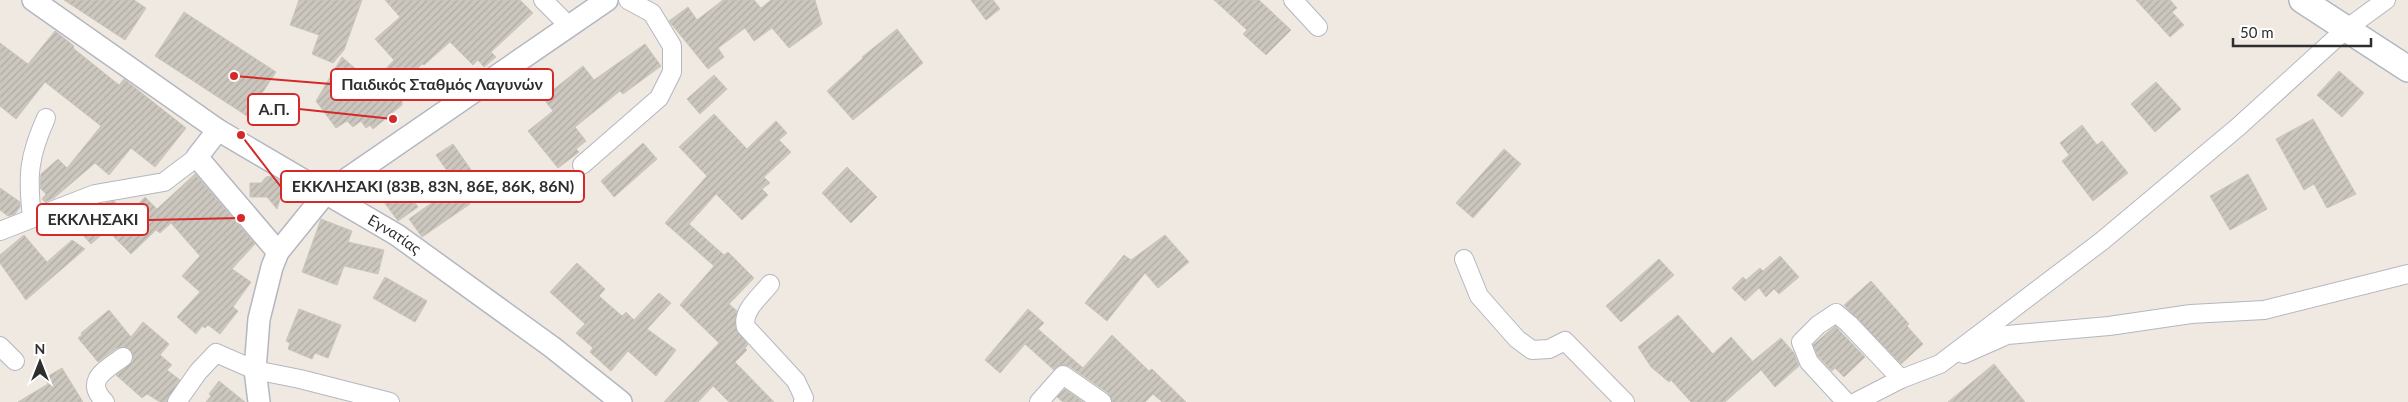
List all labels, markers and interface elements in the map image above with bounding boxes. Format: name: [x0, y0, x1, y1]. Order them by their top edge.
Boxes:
scale bar: [2233, 15, 2370, 47]
text: 50 m: [2240, 23, 2274, 41]
callout: Παιδικός Σταθμός Λαγυνών: [331, 69, 553, 100]
text: Παιδικός Σταθμός Λαγυνών: [341, 74, 543, 93]
callout: Α.Π.: [248, 94, 299, 125]
text: Α.Π.: [257, 99, 290, 118]
callout: ΕΚΚΛΗΣΑΚΙ (83Β, 83Ν, 86Ε, 86Κ, 86Ν): [281, 171, 584, 202]
text: ΕΚΚΛΗΣΑΚΙ (83Β, 83Ν, 86Ε, 86Κ, 86Ν): [292, 176, 574, 195]
callout: ΕΚΚΛΗΣΑΚΙ: [37, 204, 148, 235]
text: ΕΚΚΛΗΣΑΚΙ: [47, 209, 139, 228]
street label: Εγνατίας: [365, 210, 425, 257]
north arrow: [15, 337, 65, 387]
text: N: [35, 340, 45, 357]

